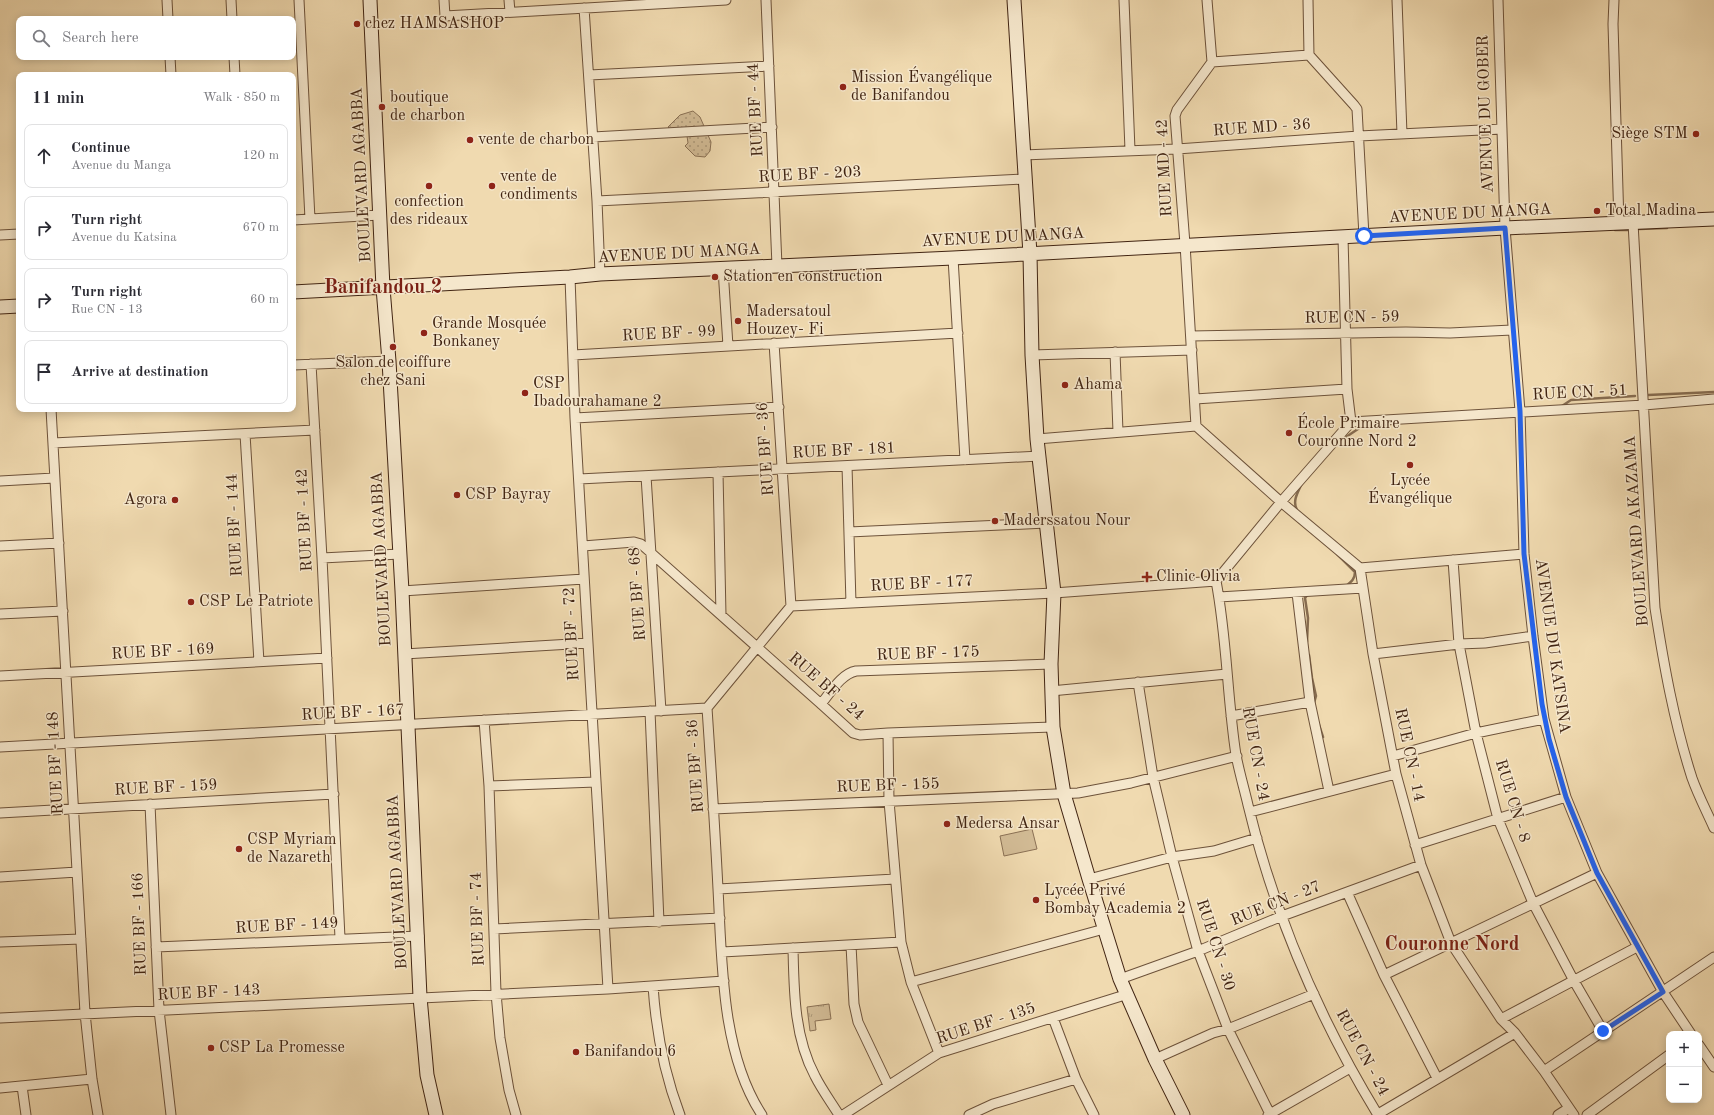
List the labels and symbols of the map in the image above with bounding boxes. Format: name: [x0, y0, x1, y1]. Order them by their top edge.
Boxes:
place label: chez HAMSASHOP: [365, 16, 504, 32]
marker: chez HAMSASHOP: [352, 19, 362, 29]
street label: AVENUE DU GOBER: [1475, 35, 1497, 193]
street label: RUE BF - 44: [746, 63, 766, 157]
place label: Mission Évangélique de Banifandou: [851, 66, 992, 104]
marker: Mission Évangélique de Banifandou: [838, 82, 848, 92]
street label: BOULEVARD AGABBA: [349, 87, 375, 263]
place label: boutique de charbon: [390, 90, 465, 124]
marker: boutique de charbon: [377, 102, 387, 112]
street label: RUE MD - 36: [1212, 117, 1312, 139]
street label: RUE MD - 42: [1154, 119, 1176, 217]
place label: Siège STM: [1611, 126, 1688, 142]
marker: Siège STM: [1691, 129, 1701, 139]
place label: vente de charbon: [478, 132, 595, 148]
marker: vente de charbon: [465, 135, 475, 145]
street label: RUE BF - 203: [758, 164, 862, 186]
place label: vente de condiments: [500, 169, 578, 203]
marker: confection des rideaux: [424, 181, 434, 191]
marker: vente de condiments: [487, 181, 497, 191]
place label: confection des rideaux: [390, 194, 468, 228]
street label: AVENUE DU MANGA: [1388, 202, 1552, 226]
place label: Total Madina: [1605, 203, 1696, 219]
marker: Total Madina: [1592, 206, 1602, 216]
street label: AVENUE DU MANGA: [921, 226, 1085, 250]
route start: [1355, 227, 1373, 245]
street label: AVENUE DU MANGA: [597, 242, 761, 266]
place label: Station en construction: [723, 269, 883, 285]
marker: Station en construction: [710, 272, 720, 282]
district label: Banifandou 2: [324, 278, 442, 298]
place label: Madersatoul Houzey- Fi: [746, 304, 831, 338]
street label: RUE CN - 59: [1304, 309, 1400, 327]
place label: Grande Mosquée Bonkaney: [432, 316, 546, 350]
marker: Madersatoul Houzey- Fi: [733, 316, 743, 326]
street label: RUE BF - 99: [622, 324, 716, 344]
marker: Grande Mosquée Bonkaney: [419, 328, 429, 338]
marker: Salon de coiffure chez Sani: [388, 342, 398, 352]
place label: Salon de coiffure chez Sani: [335, 355, 451, 389]
place label: CSP Ibadourahamane 2: [533, 376, 662, 410]
place label: Ahama: [1073, 377, 1123, 393]
marker: Ahama: [1060, 380, 1070, 390]
street label: RUE CN - 51: [1532, 383, 1628, 403]
marker: CSP Ibadourahamane 2: [520, 388, 530, 398]
street label: RUE BF - 36: [755, 401, 777, 497]
place label: École Primaire Couronne Nord 2: [1297, 412, 1417, 450]
marker: École Primaire Couronne Nord 2: [1284, 428, 1294, 438]
street label: BOULEVARD AKAZAMA: [1622, 435, 1652, 627]
street label: RUE BF - 181: [792, 440, 896, 462]
marker: Lycée Évangélique: [1405, 460, 1415, 470]
street label: RUE BF - 142: [294, 468, 316, 572]
street label: BOULEVARD AGABBA: [369, 471, 395, 647]
street label: RUE BF - 144: [224, 473, 246, 577]
place label: Lycée Évangélique: [1368, 473, 1452, 507]
place label: CSP Bayray: [465, 487, 551, 503]
marker: CSP Bayray: [452, 490, 462, 500]
place label: Agora: [124, 492, 167, 508]
marker: Agora: [170, 495, 180, 505]
place label: Maderssatou Nour: [1003, 513, 1131, 529]
marker: Maderssatou Nour: [990, 516, 1000, 526]
street label: RUE BF - 68: [627, 546, 649, 642]
street label: AVENUE DU KATSINA: [1532, 557, 1572, 735]
place label: Clinic Olivia: [1156, 569, 1240, 585]
marker: Clinic Olivia: [1141, 571, 1153, 583]
street label: RUE BF - 177: [870, 573, 974, 595]
street label: RUE BF - 72: [562, 587, 582, 681]
place label: CSP Le Patriote: [199, 594, 313, 610]
marker: CSP Le Patriote: [186, 597, 196, 607]
street label: RUE BF - 169: [111, 641, 215, 663]
street label: RUE BF - 175: [876, 644, 980, 664]
street label: RUE BF - 24: [785, 650, 867, 724]
street label: RUE BF - 167: [301, 702, 405, 724]
street label: RUE CN - 24: [1239, 706, 1271, 802]
street label: RUE CN - 14: [1391, 707, 1427, 803]
street label: RUE BF - 148: [45, 711, 67, 815]
street label: RUE BF - 36: [685, 718, 707, 814]
street label: RUE CN - 8: [1492, 757, 1532, 845]
street label: RUE BF - 155: [836, 776, 940, 796]
street label: RUE BF - 159: [114, 777, 218, 799]
street label: BOULEVARD AGABBA: [385, 794, 411, 970]
place label: Medersa Ansar: [955, 816, 1060, 832]
marker: Medersa Ansar: [942, 819, 952, 829]
place label: CSP Myriam de Nazareth: [247, 832, 337, 866]
marker: CSP Myriam de Nazareth: [234, 844, 244, 854]
street label: RUE BF - 166: [130, 872, 150, 976]
street label: RUE BF - 74: [468, 872, 488, 966]
street label: RUE CN - 27: [1229, 879, 1323, 929]
place label: Lycée Privé Bombay Academia 2: [1044, 883, 1186, 917]
marker: Lycée Privé Bombay Academia 2: [1031, 895, 1041, 905]
street label: RUE CN - 30: [1193, 897, 1237, 993]
street label: RUE BF - 149: [235, 915, 339, 937]
district label: Couronne Nord: [1384, 935, 1520, 955]
street label: RUE BF - 143: [157, 982, 261, 1004]
street label: RUE BF - 135: [934, 1000, 1038, 1048]
street label: RUE CN - 24: [1333, 1007, 1391, 1099]
route end: [1594, 1022, 1612, 1040]
place label: CSP La Promesse: [219, 1040, 345, 1056]
marker: CSP La Promesse: [206, 1043, 216, 1053]
place label: Banifandou 6: [584, 1044, 676, 1060]
marker: Banifandou 6: [571, 1047, 581, 1057]

